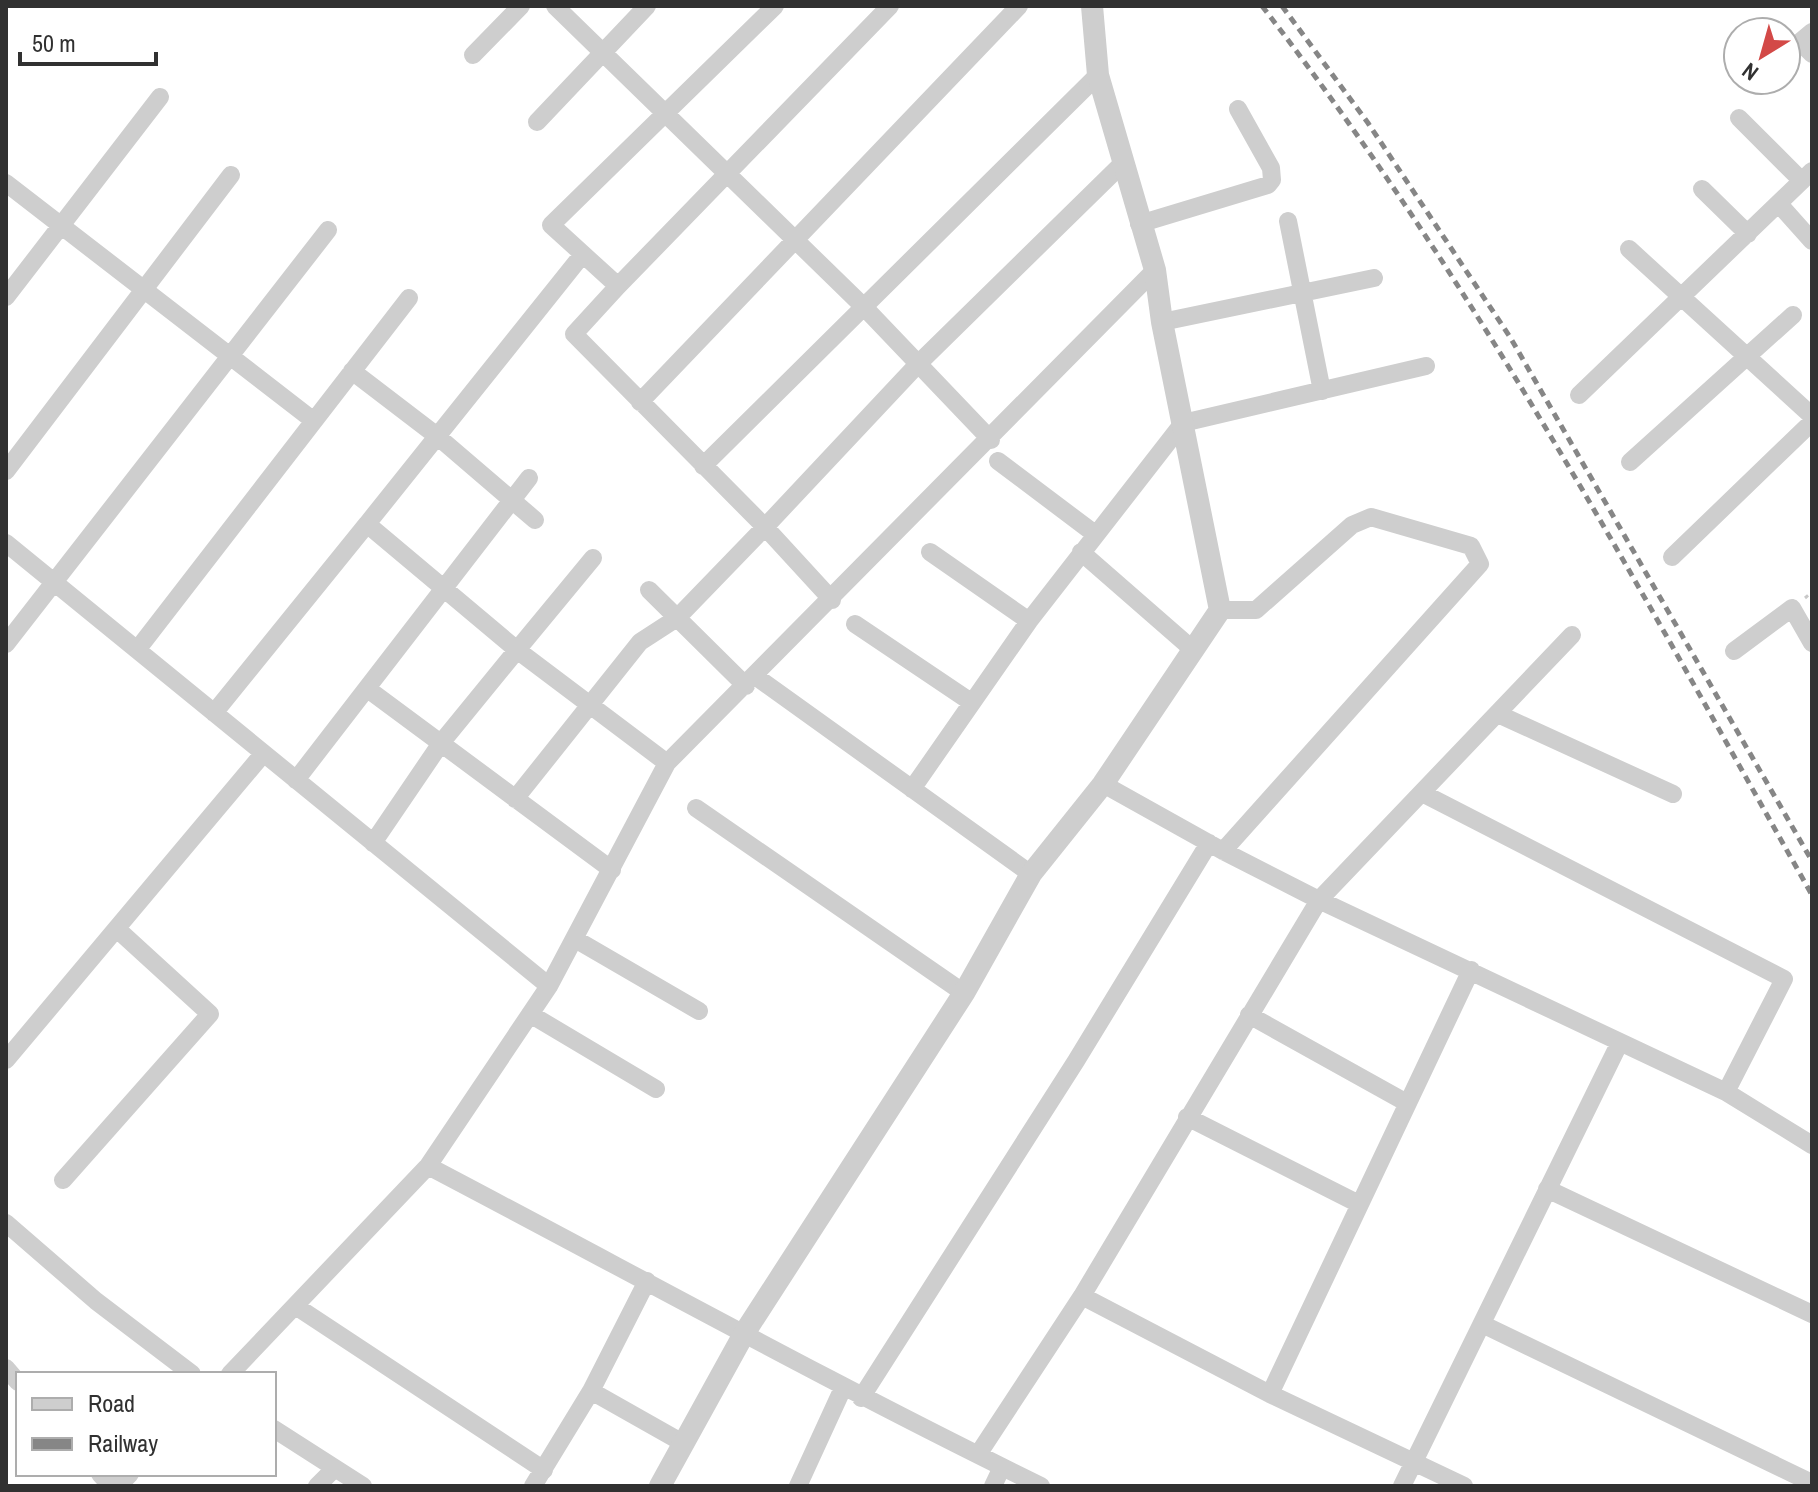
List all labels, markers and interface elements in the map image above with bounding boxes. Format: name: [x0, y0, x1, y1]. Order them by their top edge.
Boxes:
scale bar: [20, 16, 156, 66]
north arrow: [1722, 16, 1802, 96]
text: 50 m: [32, 27, 76, 59]
text: N: [1736, 56, 1764, 88]
legend: [16, 1372, 276, 1476]
text: Road: [88, 1387, 135, 1419]
text: Railway: [88, 1427, 158, 1459]

